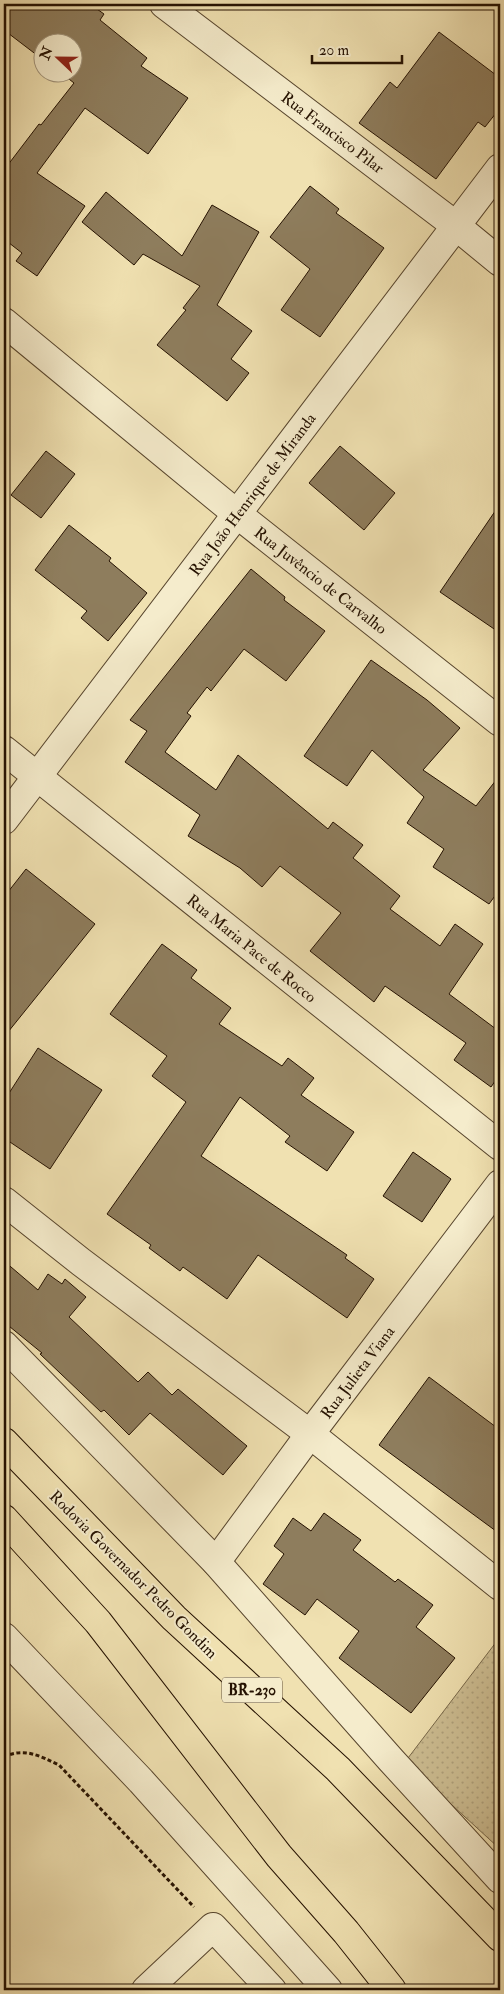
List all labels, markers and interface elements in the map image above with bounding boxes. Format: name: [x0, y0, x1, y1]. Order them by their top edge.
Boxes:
north arrow: [32, 32, 82, 82]
scale bar: [312, 32, 402, 64]
text: 20 m: [319, 41, 349, 60]
text: N: [36, 44, 57, 63]
street label: Rua Francisco Pilar: [277, 88, 388, 178]
street label: Rua João Henrique de Miranda: [185, 409, 322, 581]
street label: Rua Juvêncio de Carvalho: [249, 523, 391, 640]
street label: Rua Maria Pace de Rocco: [182, 890, 321, 1007]
street label: Rua Julieta Viana: [316, 1322, 400, 1424]
street label: Rodovia Governador Pedro Gondim: [45, 1486, 222, 1664]
road number: BR-230: [222, 1678, 282, 1702]

